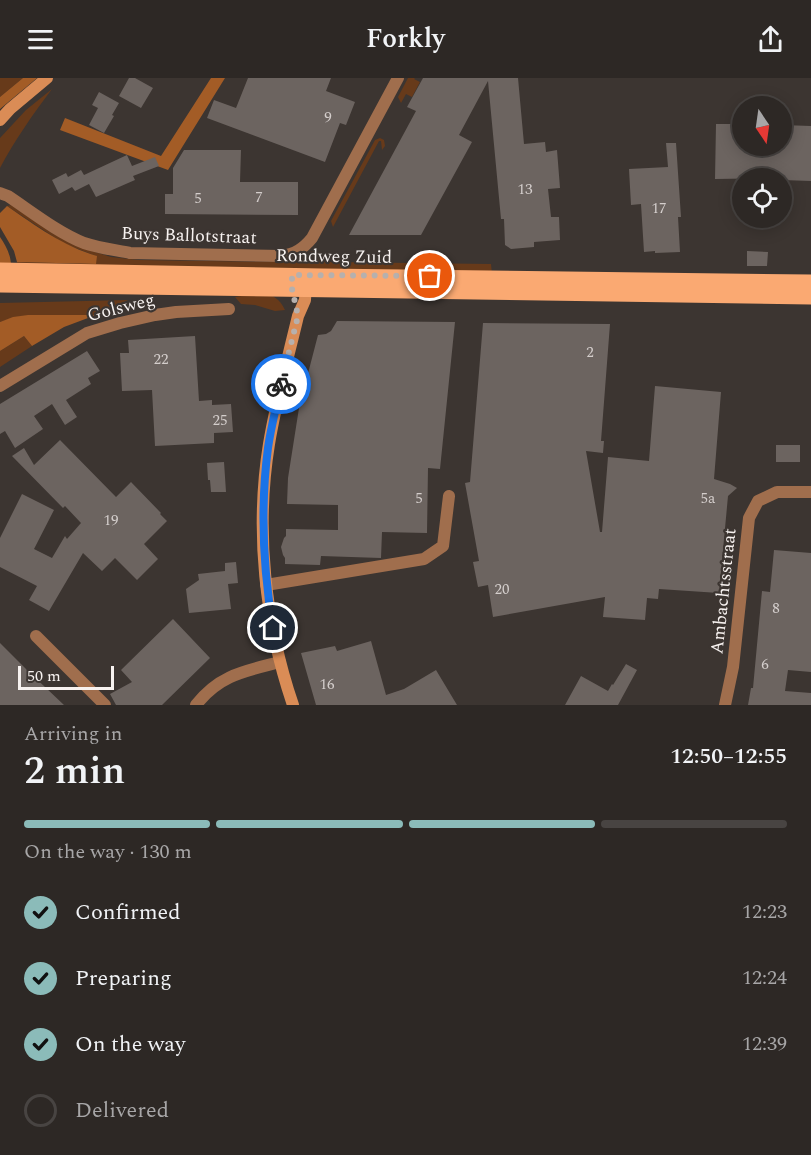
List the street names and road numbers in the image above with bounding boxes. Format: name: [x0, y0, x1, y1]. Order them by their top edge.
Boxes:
street label: Buys Ballotstraat: [121, 220, 257, 251]
street label: Rondweg Zuid: [276, 242, 392, 271]
street label: Golsweg: [85, 286, 158, 329]
street label: Ambachtsstraat: [703, 527, 744, 655]

